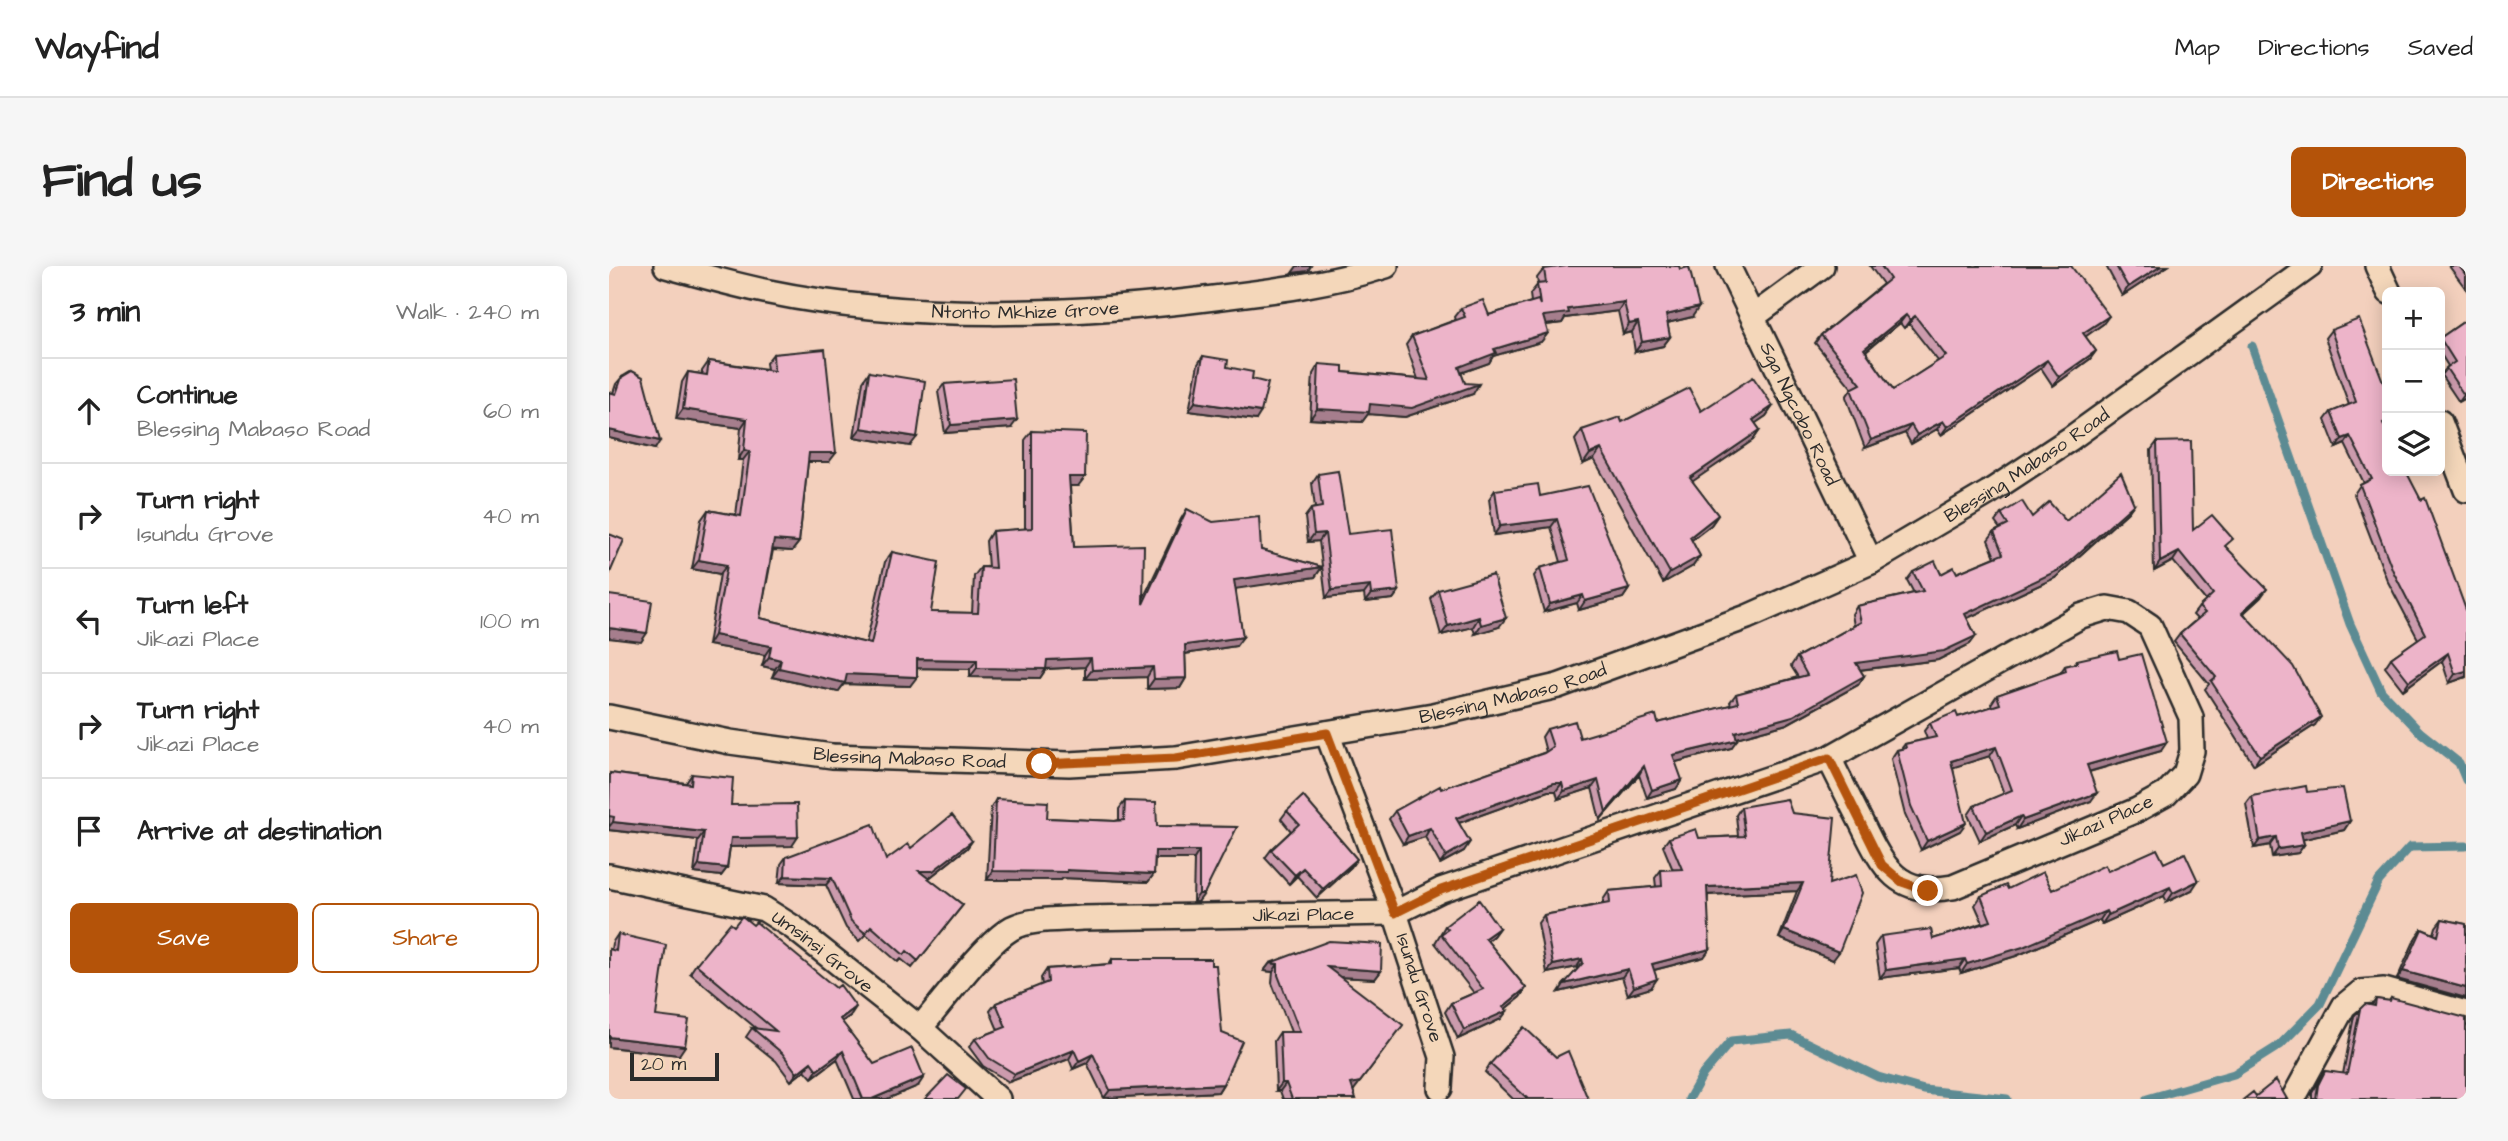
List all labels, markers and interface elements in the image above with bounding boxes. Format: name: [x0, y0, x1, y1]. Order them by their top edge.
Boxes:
text: Wayfind: [35, 25, 159, 71]
text: Map: [2175, 31, 2220, 65]
text: Directions: [2258, 31, 2370, 65]
text: Saved: [2408, 31, 2473, 65]
button: Directions: [2291, 147, 2466, 217]
text: Find us: [42, 148, 202, 216]
map controls: [2382, 287, 2445, 476]
button: +: [2382, 287, 2445, 350]
text: 3 min: [70, 291, 140, 333]
street label: Ntonto Mkhize Grove: [931, 294, 1120, 326]
text: Walk · 240 m: [396, 296, 539, 328]
street label: Sga Ngcobo Road: [1753, 337, 1846, 490]
button: −: [2382, 350, 2445, 413]
text: Continue: [137, 377, 238, 413]
icon: ahead: [70, 392, 108, 430]
text: 60 m: [483, 395, 539, 427]
street label: Blessing Mabaso Road: [1939, 401, 2115, 529]
text: Blessing Mabaso Road: [137, 413, 370, 445]
button: layers: [2382, 413, 2445, 476]
text: Turn right: [137, 482, 259, 518]
icon: right: [70, 497, 108, 535]
text: 40 m: [482, 500, 539, 532]
text: Isundu Grove: [137, 518, 274, 550]
text: Turn left: [137, 587, 248, 623]
icon: left: [70, 602, 108, 640]
text: 100 m: [480, 605, 539, 637]
text: Jikazi Place: [137, 623, 260, 655]
street label: Blessing Mabaso Road: [1417, 656, 1611, 731]
text: Turn right: [137, 692, 259, 728]
icon: right: [70, 707, 108, 745]
text: 40 m: [482, 710, 539, 742]
text: Jikazi Place: [137, 728, 260, 760]
street label: Blessing Mabaso Road: [811, 740, 1007, 775]
route start: [1026, 748, 1057, 779]
street label: Jikazi Place: [2054, 788, 2158, 854]
icon: arrive: [70, 812, 108, 850]
text: Arrive at destination: [137, 813, 382, 849]
route end: [1912, 875, 1943, 906]
street label: Jikazi Place: [1253, 900, 1354, 929]
button: Save: [70, 903, 298, 973]
button: Share: [312, 903, 539, 973]
street label: Umsinsi Grove: [767, 904, 879, 999]
street label: Isundu Grove: [1389, 930, 1450, 1046]
scale bar: [630, 1050, 719, 1082]
text: 20 m: [641, 1051, 686, 1078]

